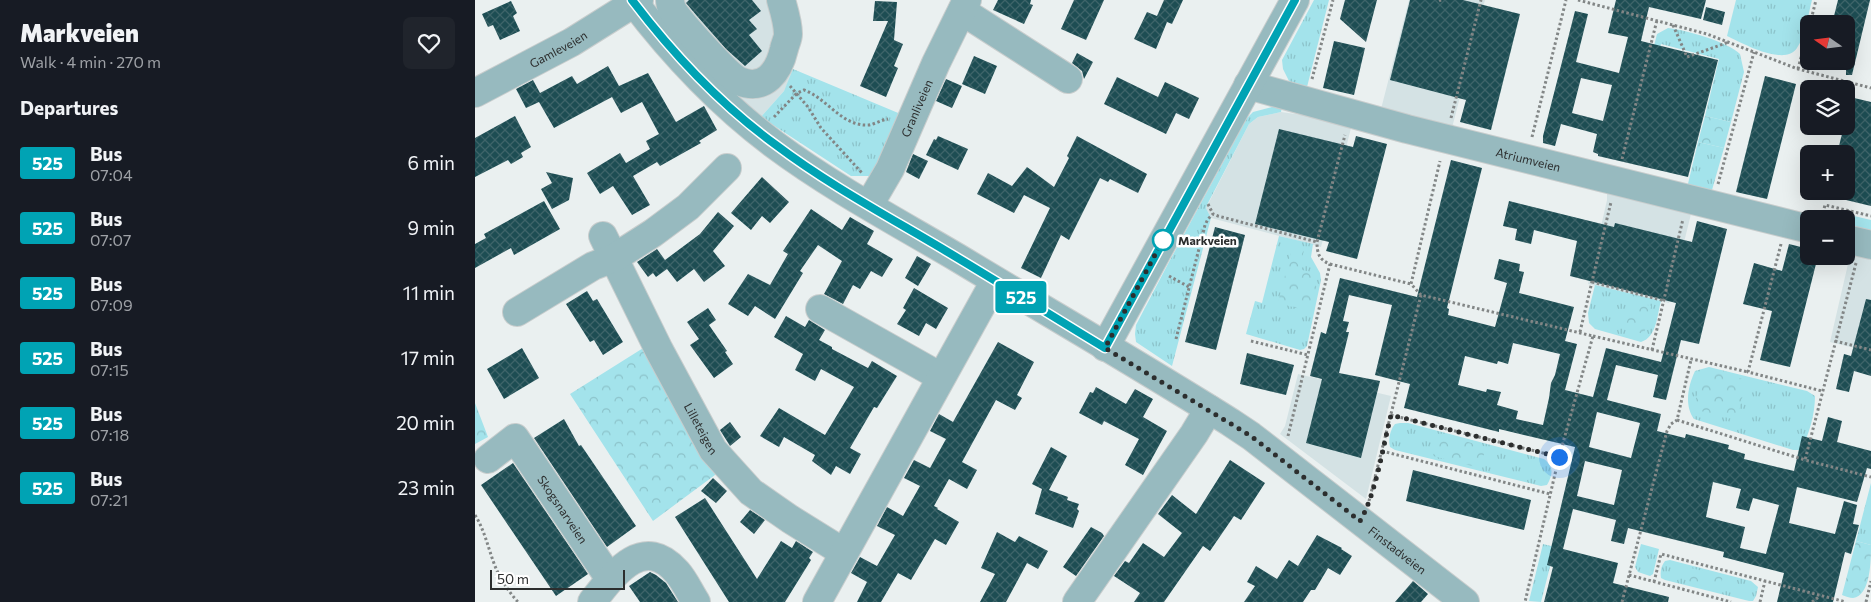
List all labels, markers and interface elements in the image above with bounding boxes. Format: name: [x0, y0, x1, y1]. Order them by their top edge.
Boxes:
north arrow: [1800, 15, 1855, 70]
map controls: [1800, 15, 1855, 265]
button: heart: [403, 17, 455, 69]
text: Markveien: [20, 18, 139, 47]
street label: Gamleveien: [527, 28, 589, 70]
text: Walk · 4 min · 270 m: [20, 52, 161, 71]
street label: Granliveien: [898, 77, 935, 139]
button: layers: [1800, 80, 1855, 135]
text: Departures: [20, 96, 118, 119]
text: Bus: [90, 142, 122, 165]
street label: Atriumveien: [1494, 144, 1562, 174]
button: +: [1800, 145, 1855, 200]
text: 6 min: [407, 151, 455, 174]
text: 525: [32, 152, 63, 174]
text: 07:04: [90, 165, 133, 184]
text: Bus: [90, 207, 122, 230]
button: −: [1800, 210, 1855, 265]
text: 9 min: [407, 216, 455, 239]
text: 525: [32, 217, 63, 239]
marker: Markveien: [1152, 229, 1174, 251]
text: 07:07: [90, 230, 131, 249]
place label: Markveien: [1178, 233, 1237, 247]
text: Bus: [90, 272, 122, 295]
text: 11 min: [403, 281, 455, 304]
line badge: 525: [992, 281, 1050, 313]
text: 525: [32, 282, 63, 304]
text: 525: [1005, 286, 1037, 308]
text: 07:09: [90, 295, 133, 314]
text: Bus: [90, 337, 122, 360]
text: 17 min: [401, 346, 455, 369]
text: 525: [32, 347, 63, 369]
text: 07:15: [90, 360, 129, 379]
street label: Lilleteigen: [682, 400, 721, 457]
text: Bus: [90, 402, 122, 425]
text: 20 min: [396, 411, 455, 434]
text: 525: [32, 412, 63, 434]
text: 07:18: [90, 425, 129, 444]
your location: [1547, 445, 1572, 470]
text: Bus: [90, 467, 122, 490]
street label: Skogsnarveien: [535, 472, 591, 546]
text: 23 min: [398, 476, 455, 499]
text: 525: [32, 477, 63, 499]
text: 07:21: [90, 490, 128, 509]
street label: Finstadveien: [1366, 523, 1429, 576]
scale bar: [490, 567, 625, 590]
text: 50 m: [497, 570, 529, 587]

